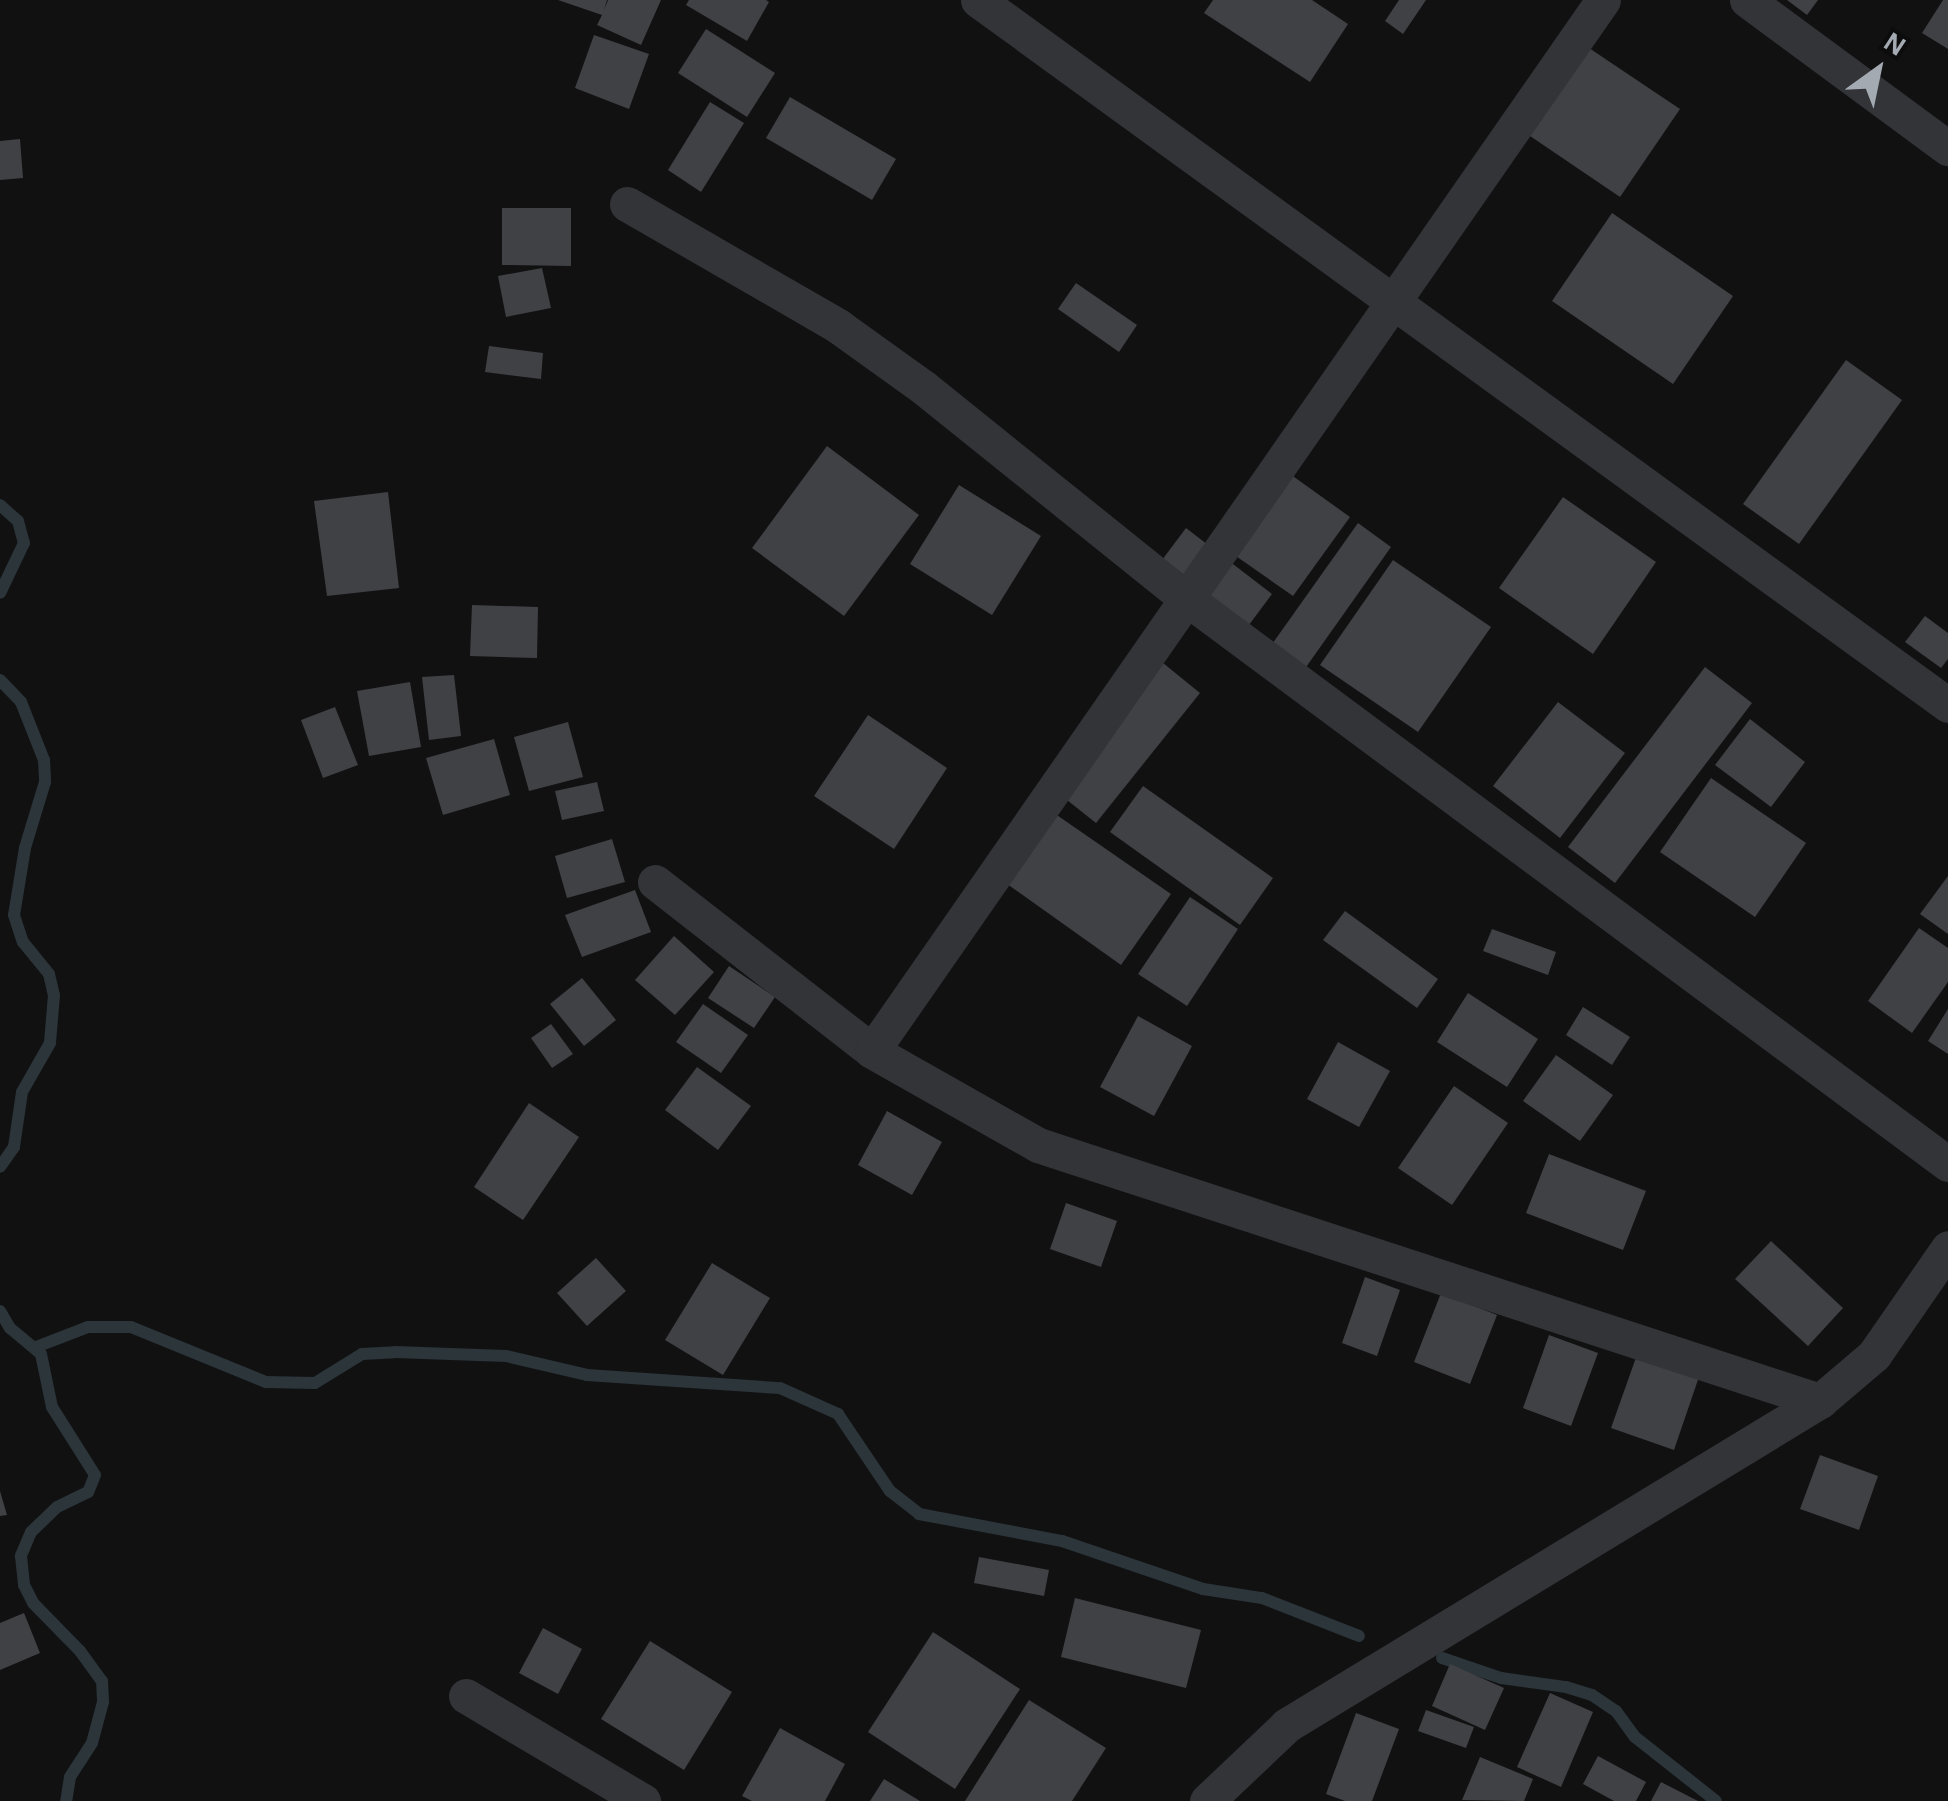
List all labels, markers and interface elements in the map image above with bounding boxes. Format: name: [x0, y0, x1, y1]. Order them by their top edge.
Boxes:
north arrow: [1828, 20, 1928, 120]
text: N: [1879, 28, 1910, 62]

